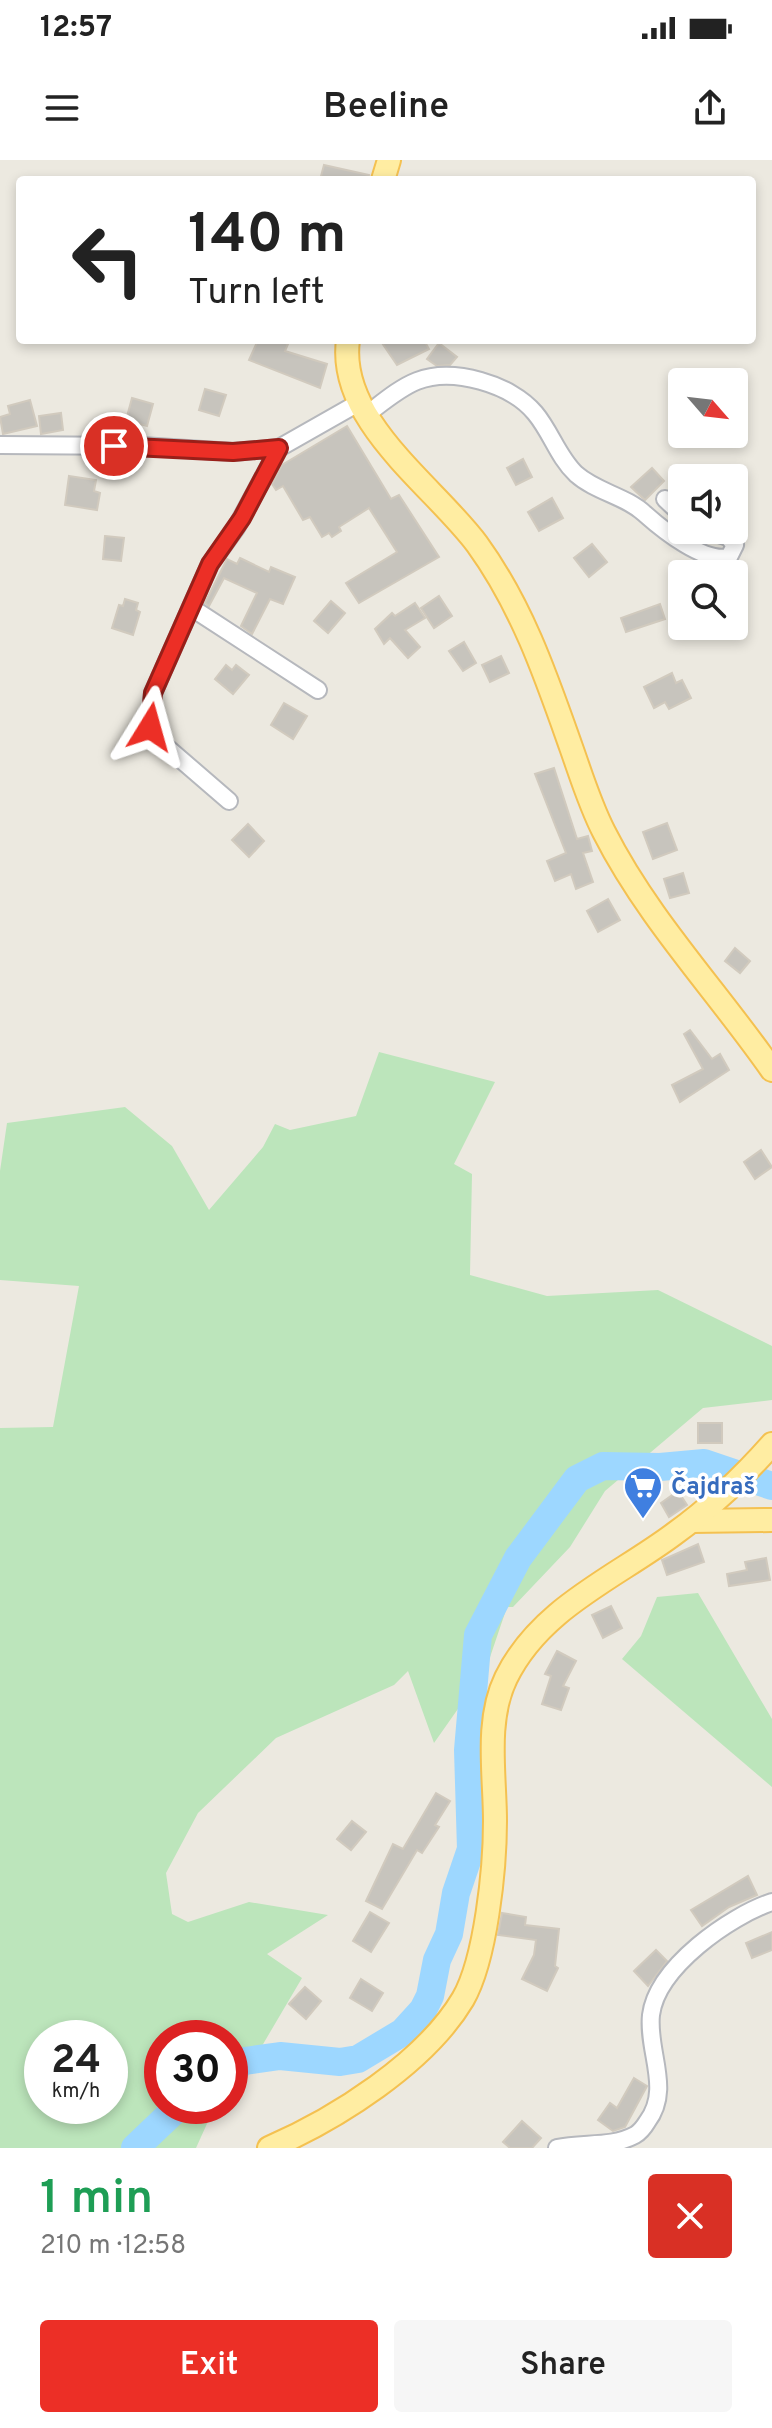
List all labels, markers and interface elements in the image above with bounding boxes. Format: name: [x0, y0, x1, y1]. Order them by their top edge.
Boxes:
text: 12:57: [40, 10, 112, 47]
text: Beeline: [323, 85, 449, 131]
icon: menu: [40, 86, 84, 130]
icon: share: [688, 86, 732, 130]
text: 140 m: [188, 202, 346, 272]
icon: left: [56, 208, 160, 312]
text: Turn left: [188, 271, 325, 317]
north arrow: [668, 368, 748, 448]
map controls: [668, 368, 748, 640]
pin: [80, 412, 148, 480]
icon: arrive: [92, 424, 136, 468]
button: sound: [668, 464, 748, 544]
button: search: [668, 560, 748, 640]
position arrow: [108, 685, 192, 769]
supermarket icon: Čajdraš: [622, 1465, 664, 1520]
place label: Čajdraš: [671, 1471, 755, 1503]
speed limit sign: 30: [144, 2020, 248, 2124]
text: 24: [51, 2037, 101, 2087]
text: km/h: [52, 2079, 100, 2105]
text: 1 min: [40, 2170, 153, 2230]
button: close: [648, 2174, 732, 2258]
text: 210 m · 12:58: [40, 2230, 186, 2263]
button: Exit: [40, 2320, 378, 2412]
button: Share: [394, 2320, 732, 2412]

